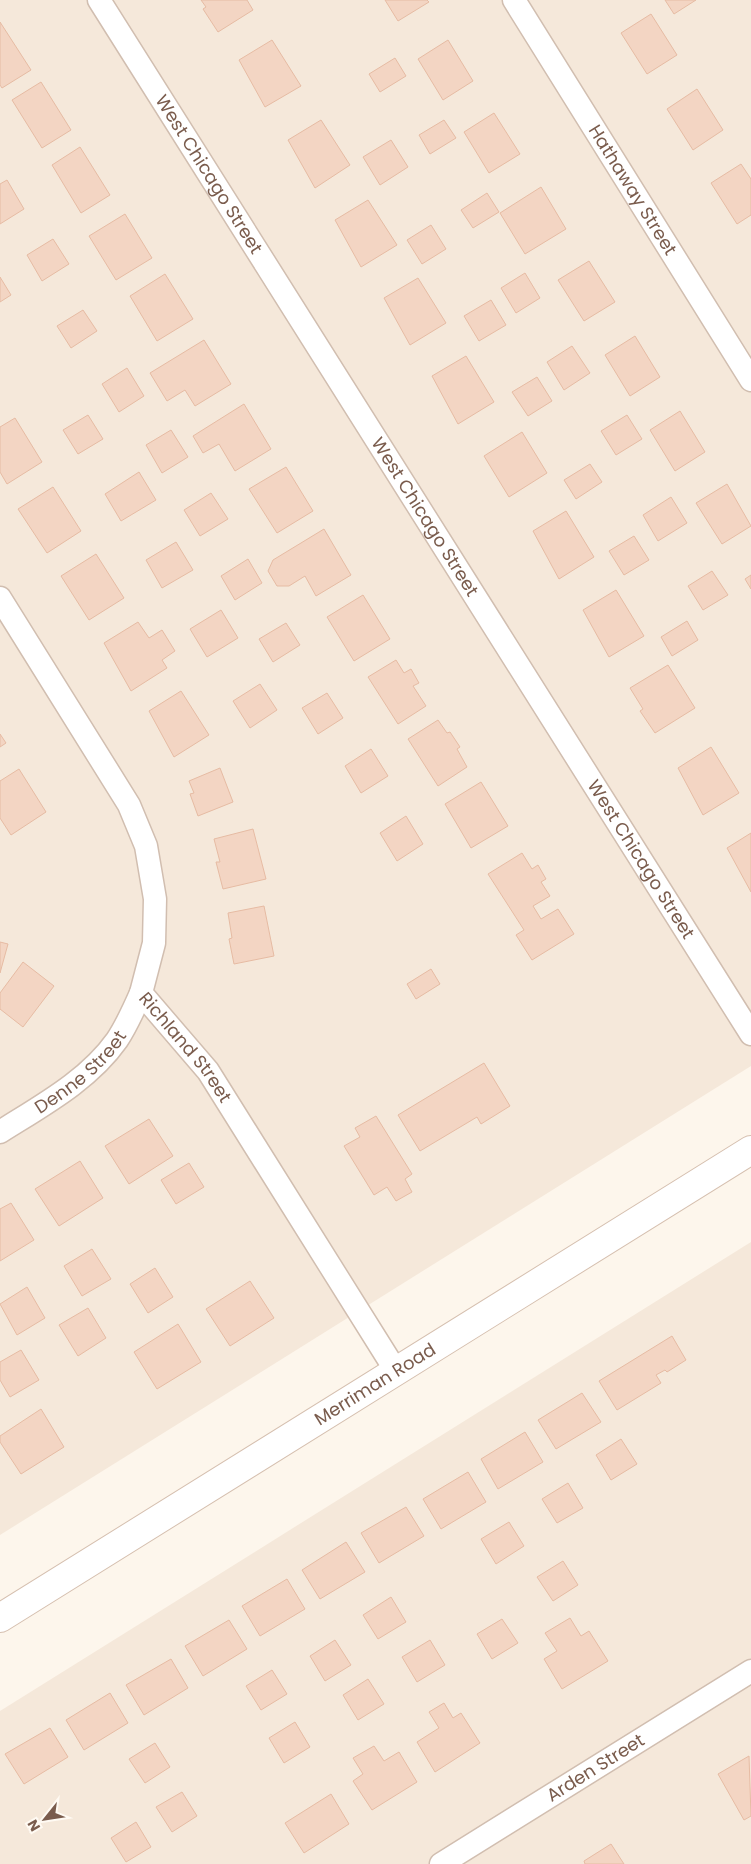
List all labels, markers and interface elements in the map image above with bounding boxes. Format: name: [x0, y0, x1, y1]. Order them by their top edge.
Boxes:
street label: West Chicago Street: [150, 90, 269, 258]
street label: Hathaway Street: [583, 120, 683, 260]
street label: West Chicago Street: [366, 432, 485, 601]
street label: West Chicago Street: [582, 775, 701, 944]
street label: Richland Street: [133, 986, 238, 1107]
street label: Denne Street: [30, 1026, 132, 1119]
street label: Merriman Road: [310, 1337, 440, 1431]
street label: Arden Street: [541, 1727, 649, 1807]
north arrow: [20, 1794, 70, 1844]
text: N: [22, 1816, 45, 1835]

